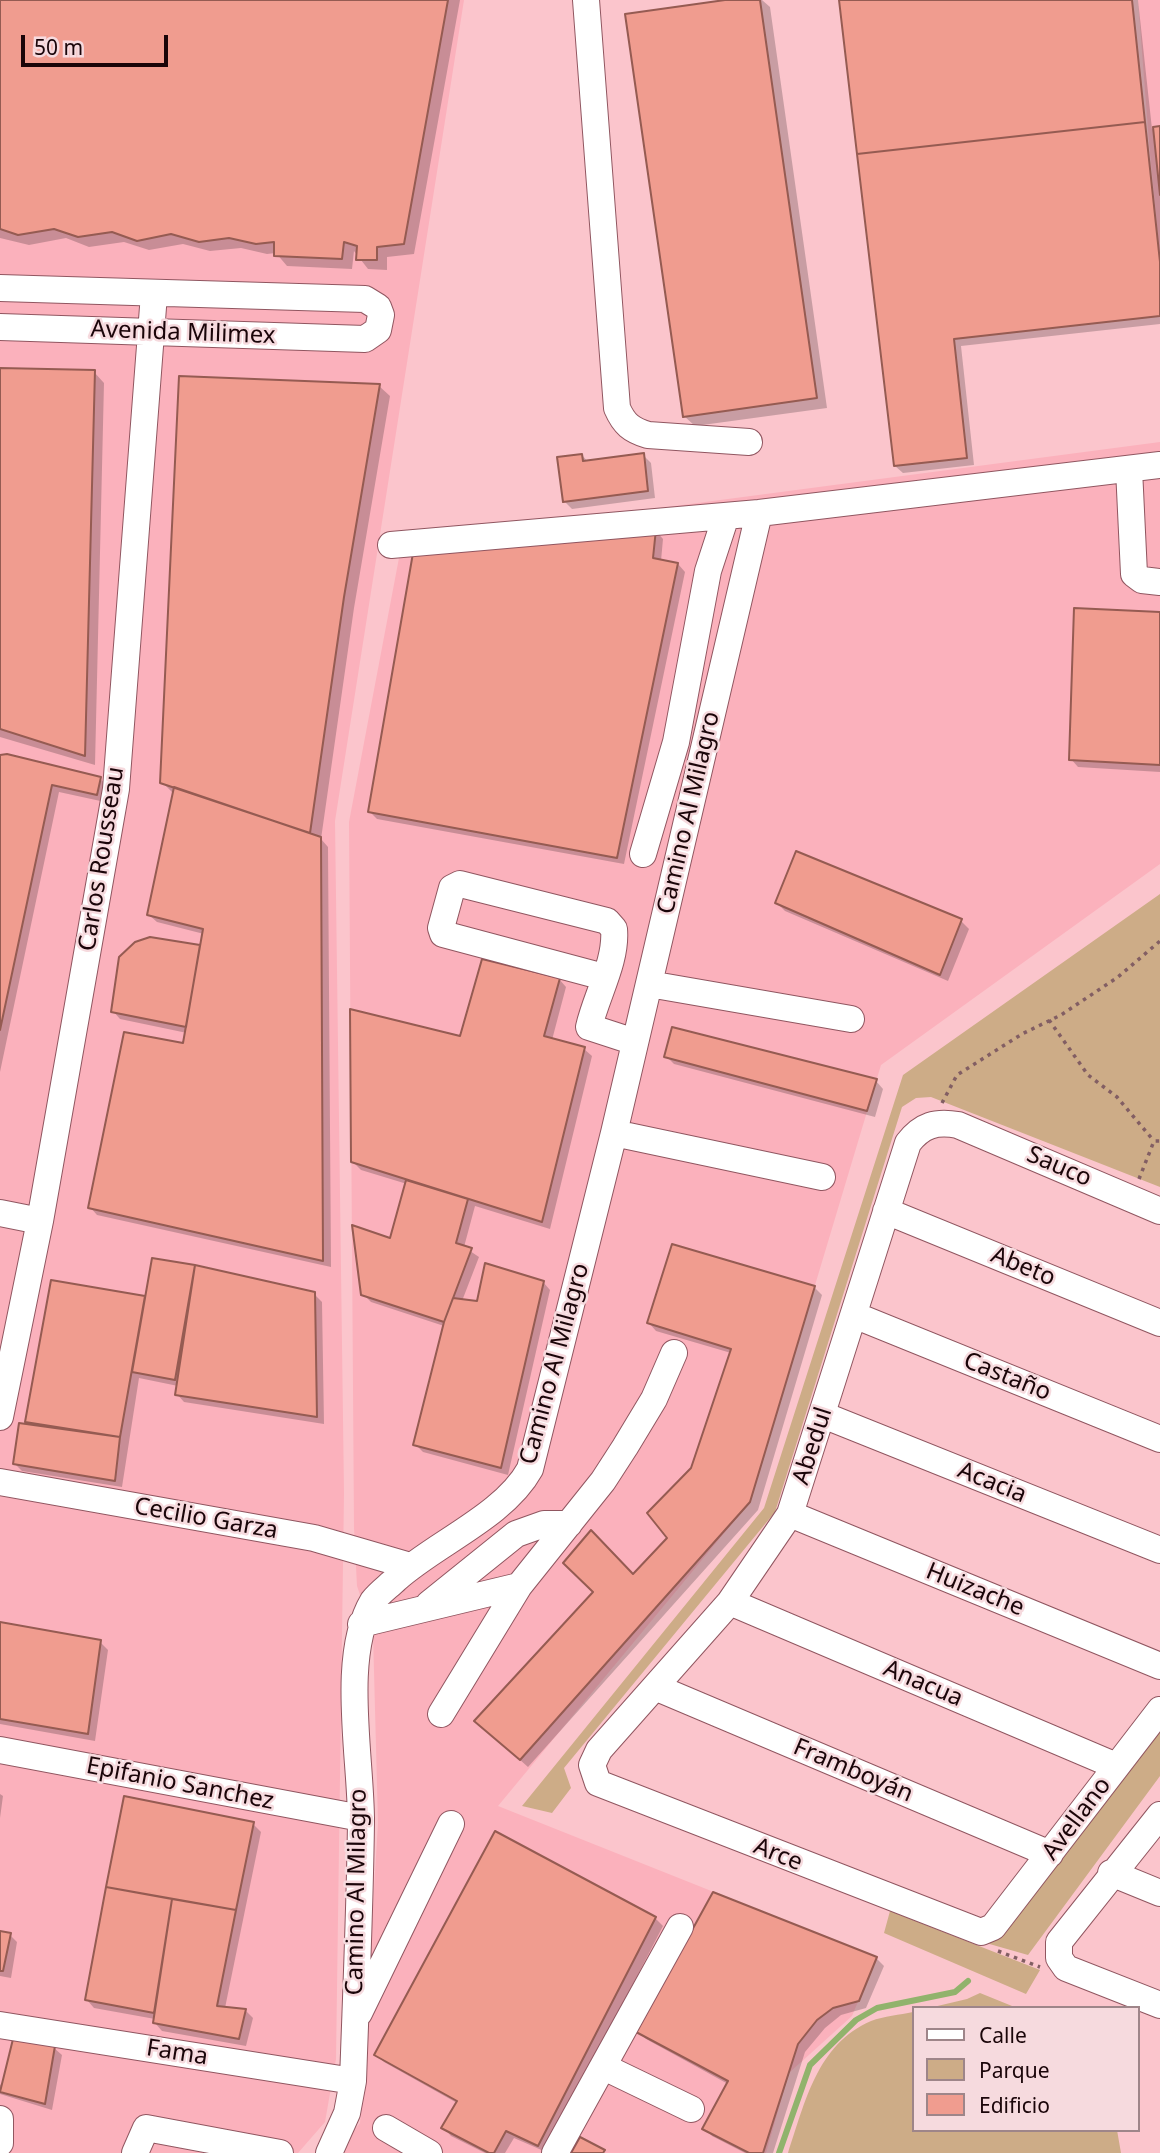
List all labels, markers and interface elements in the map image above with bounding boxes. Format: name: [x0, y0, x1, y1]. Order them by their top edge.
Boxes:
scale bar: [24, 21, 172, 65]
text: 50 m: [34, 33, 83, 61]
street label: Avenida Milimex: [90, 315, 276, 351]
street label: Camino Al Milagro: [652, 709, 726, 917]
street label: Carlos Rousseau: [73, 765, 131, 953]
street label: Sauco: [1022, 1141, 1096, 1193]
street label: Abeto: [987, 1241, 1059, 1293]
street label: Camino Al Milagro: [514, 1260, 596, 1468]
street label: Castaño: [959, 1346, 1055, 1408]
street label: Abedul: [787, 1404, 839, 1488]
street label: Acacia: [953, 1456, 1031, 1510]
street label: Cecilio Garza: [132, 1492, 280, 1546]
street label: Huizache: [922, 1557, 1028, 1623]
street label: Anacua: [879, 1654, 967, 1714]
street label: Framboyán: [789, 1733, 917, 1809]
street label: Epifanio Sanchez: [84, 1752, 276, 1816]
street label: Avellano: [1037, 1772, 1117, 1866]
street label: Camino Al Milagro: [341, 1788, 373, 1996]
street label: Arce: [750, 1832, 806, 1878]
legend: [912, 2006, 1139, 2132]
text: Calle: [979, 2021, 1027, 2049]
street label: Fama: [144, 2034, 210, 2072]
text: Parque: [979, 2056, 1049, 2084]
text: Edificio: [979, 2091, 1050, 2119]

